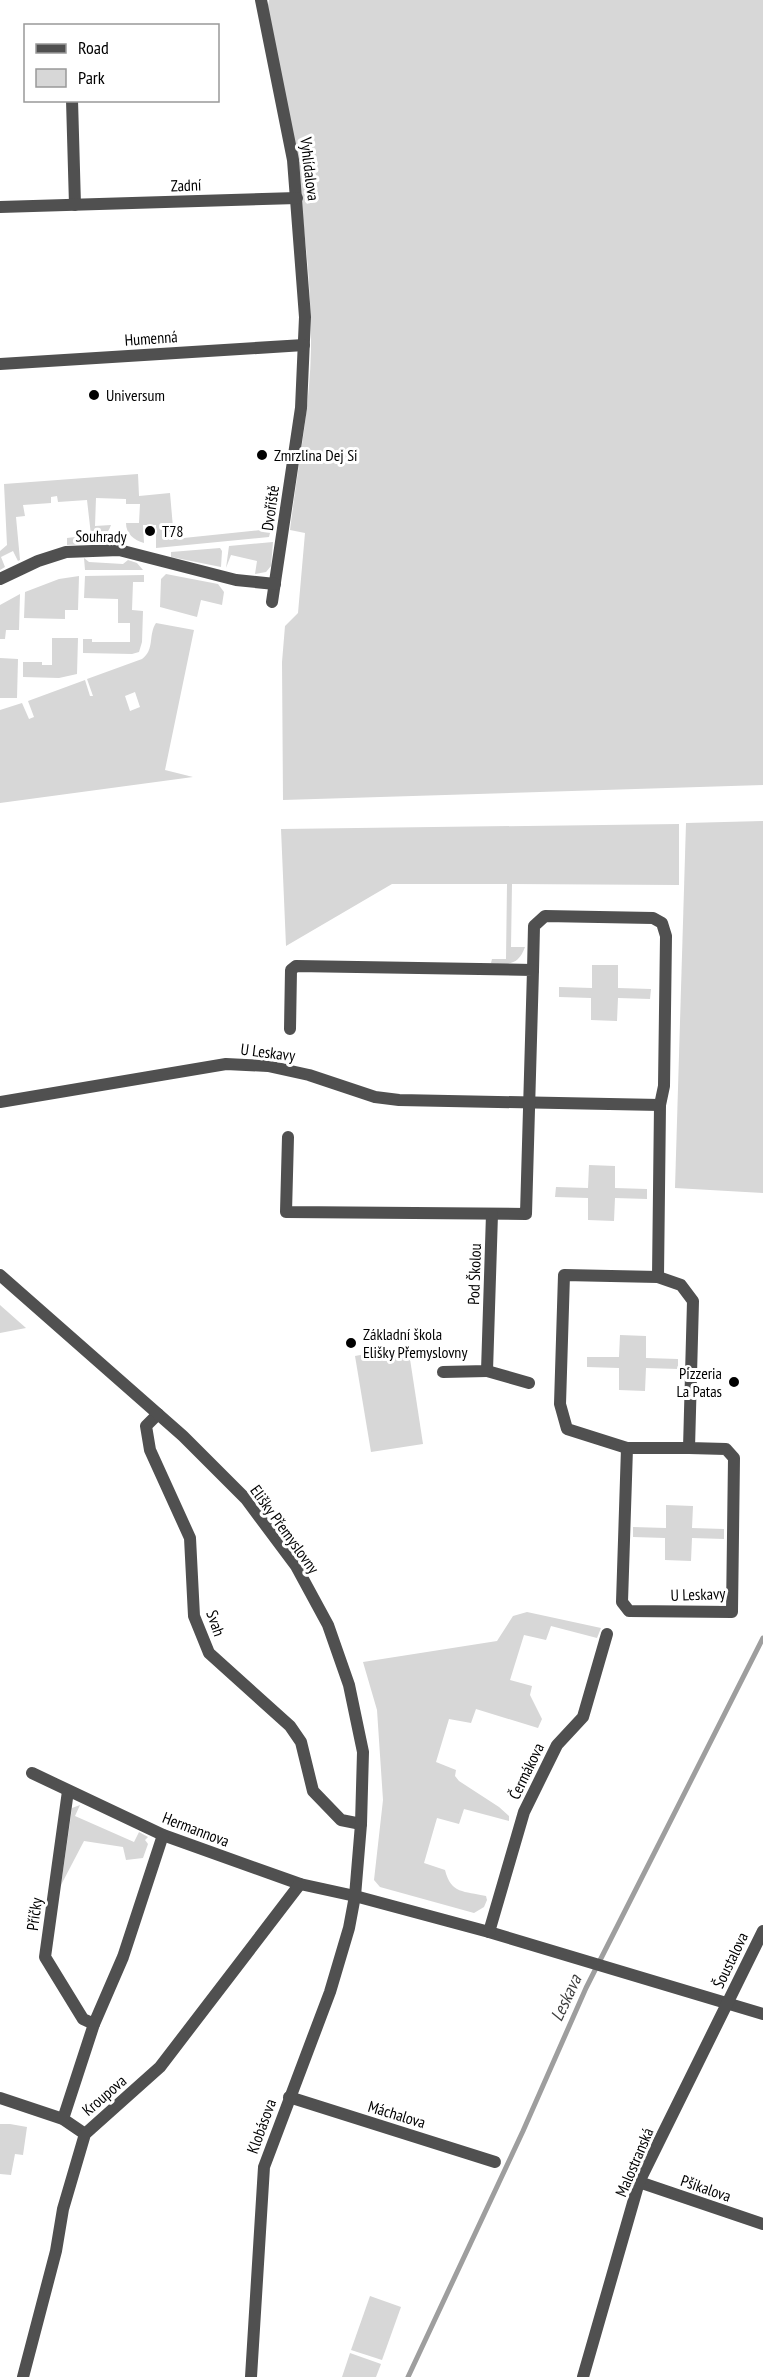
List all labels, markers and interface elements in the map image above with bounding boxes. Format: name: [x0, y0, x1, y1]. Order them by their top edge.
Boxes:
legend: [24, 24, 219, 102]
text: Road: [78, 36, 109, 59]
text: Park: [78, 66, 105, 89]
street label: Vyhlídalova: [296, 135, 324, 202]
street label: Zadní: [170, 174, 202, 196]
street label: Humenná: [124, 326, 178, 350]
place label: Universum: [106, 385, 165, 405]
marker: Universum: [87, 388, 101, 402]
place label: Zmrzlina Dej Si: [274, 445, 358, 465]
marker: Zmrzlina Dej Si: [255, 448, 269, 462]
street label: Dvořiště: [257, 484, 283, 532]
place label: T78: [162, 521, 184, 541]
marker: T78: [143, 524, 157, 538]
street label: Souhrady: [75, 526, 127, 546]
street label: U Leskavy: [240, 1039, 296, 1065]
street label: Pod Školou: [463, 1243, 485, 1305]
place label: Základní škola Elišky Přemyslovny: [363, 1324, 467, 1362]
marker: Základní škola Elišky Přemyslovny: [344, 1336, 358, 1350]
place label: Pizzeria La Patas: [676, 1363, 722, 1401]
marker: Pizzeria La Patas: [727, 1375, 741, 1389]
street label: Elišky Přemyslovny: [246, 1481, 324, 1577]
street label: U Leskavy: [670, 1583, 726, 1605]
street label: Svah: [202, 1607, 230, 1639]
street label: Čermákova: [504, 1740, 548, 1802]
street label: Hermannova: [160, 1807, 232, 1851]
street label: Příčky: [22, 1896, 46, 1932]
street label: Šoustalova: [708, 1929, 752, 1991]
water label: Leskava: [545, 1970, 587, 2025]
street label: Kroupova: [78, 2070, 130, 2120]
street label: Klobásova: [242, 2096, 280, 2156]
street label: Máchalova: [366, 2096, 428, 2132]
street label: Malostranská: [611, 2125, 657, 2199]
street label: Pšikalova: [678, 2170, 734, 2206]

